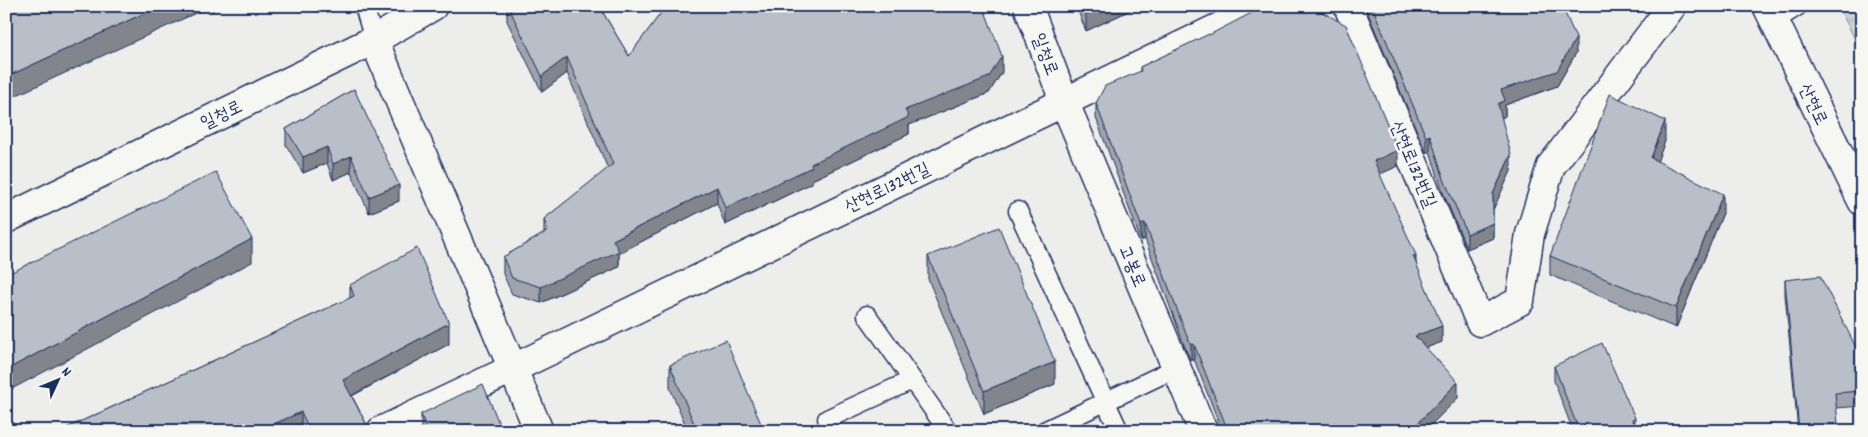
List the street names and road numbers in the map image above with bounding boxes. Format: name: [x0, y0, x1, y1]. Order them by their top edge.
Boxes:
street label: 일청로: [1024, 30, 1063, 80]
street label: 산현로: [1791, 80, 1833, 130]
street label: 일청로: [197, 95, 247, 137]
street label: 산현로132번길: [1382, 118, 1441, 213]
street label: 산현로132번길: [841, 158, 935, 221]
street label: 고봉로: [1111, 242, 1151, 292]

